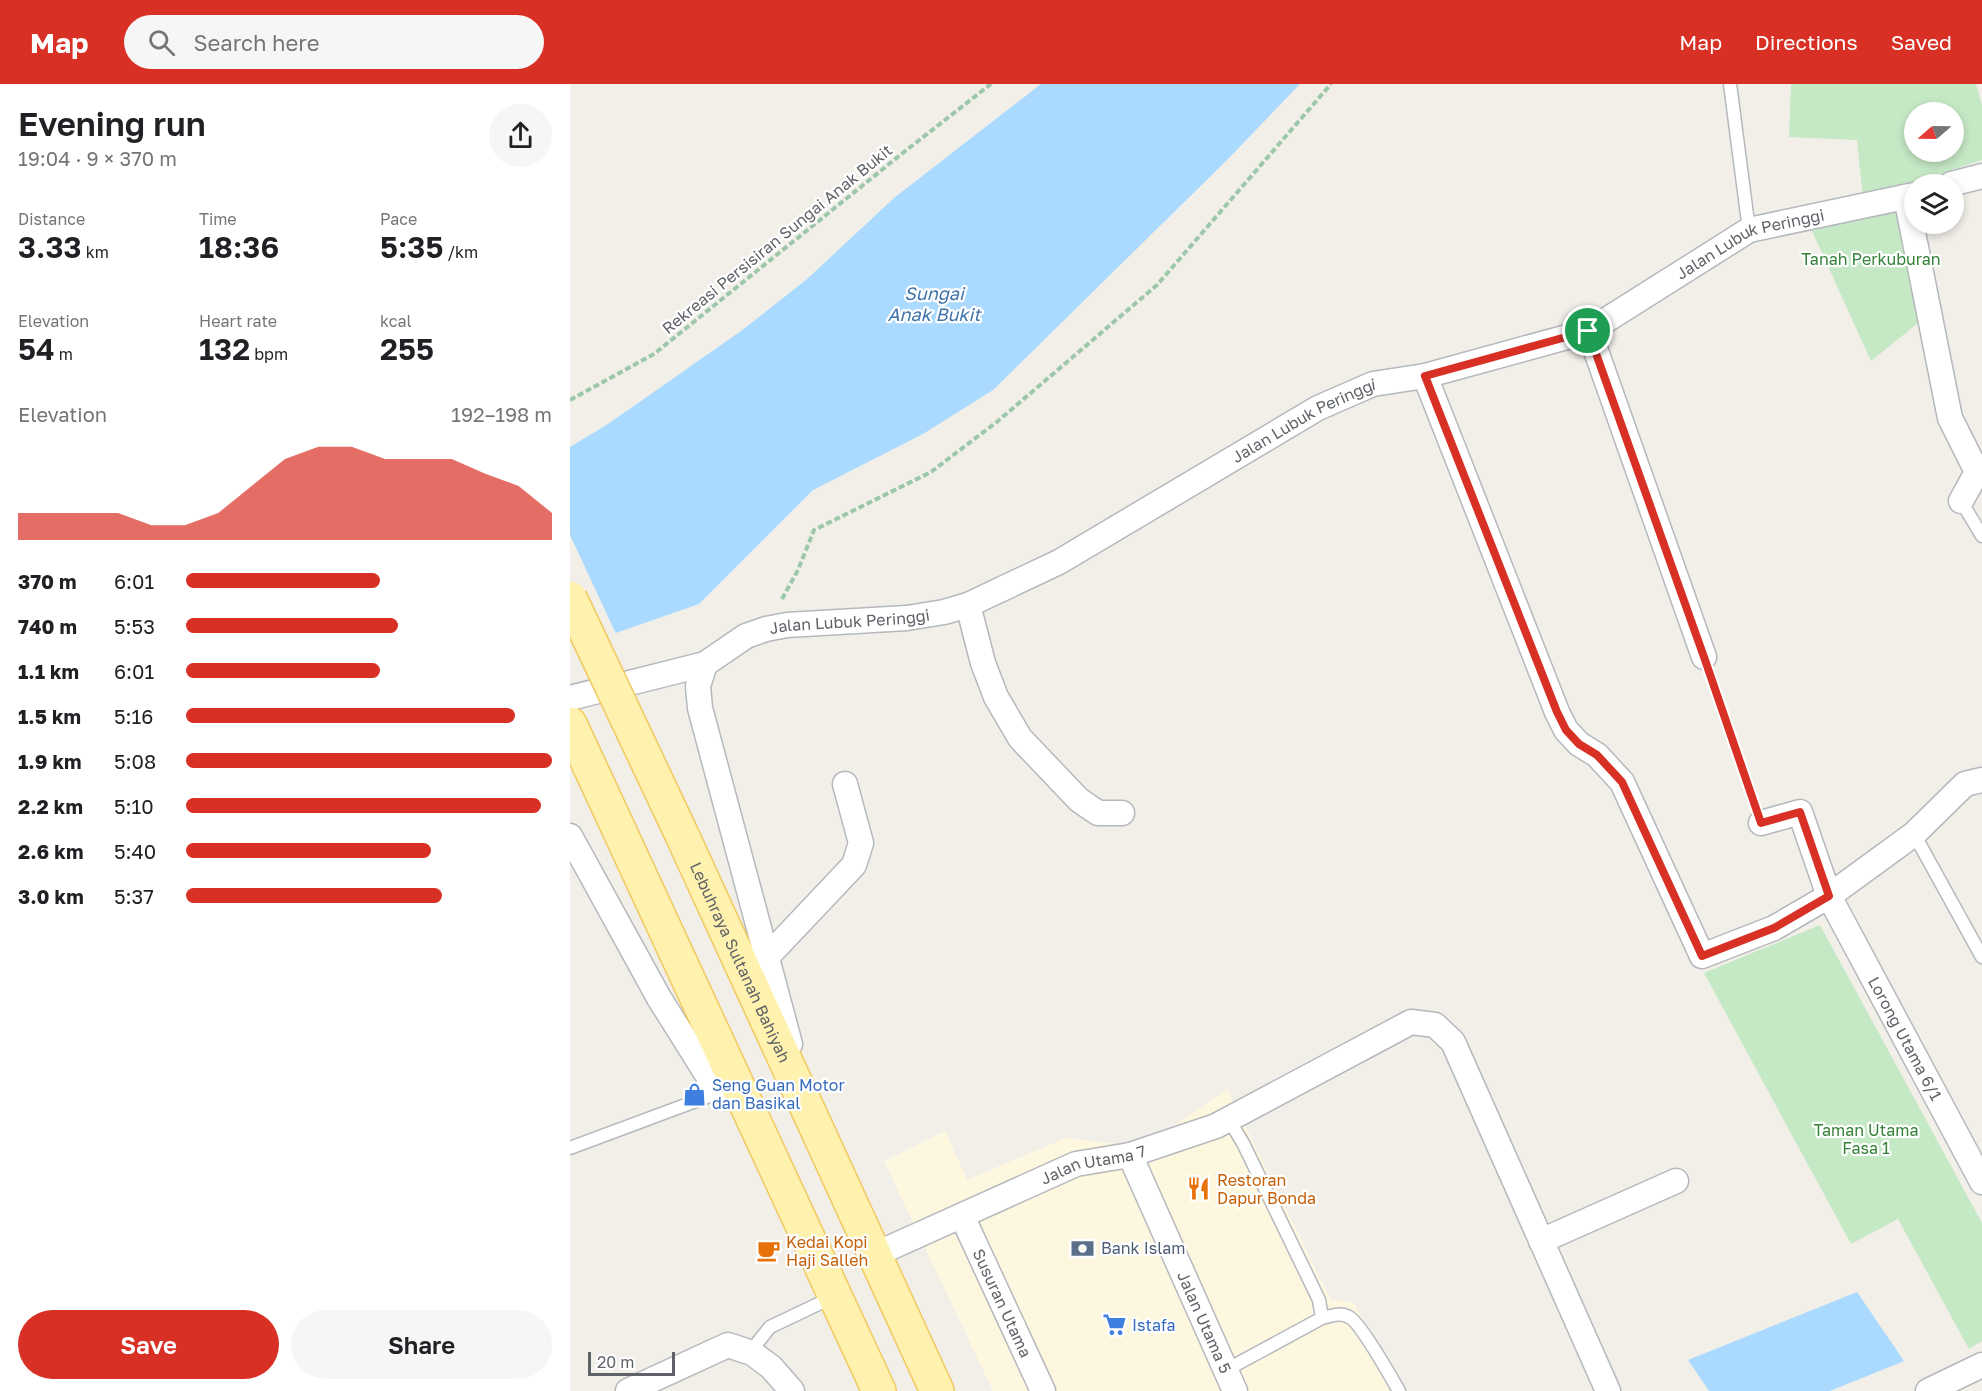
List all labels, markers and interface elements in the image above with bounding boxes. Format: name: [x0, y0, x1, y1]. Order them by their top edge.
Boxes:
search box: [124, 15, 544, 69]
text: Map: [30, 26, 88, 59]
icon: search: [145, 26, 178, 59]
text: Search here: [193, 29, 319, 56]
text: Map: [1679, 29, 1722, 55]
text: Directions: [1755, 29, 1858, 55]
text: Saved: [1891, 29, 1952, 55]
north arrow: [1904, 102, 1964, 162]
map controls: [1904, 102, 1964, 234]
text: Evening run: [18, 104, 206, 143]
button: share: [489, 104, 552, 167]
street label: Rekreasi Persisiran Sungai Anak Bukit: [658, 140, 896, 338]
text: 19:04 · 9 × 370 m: [18, 146, 177, 170]
button: layers: [1904, 174, 1964, 234]
street label: Jalan Lubuk Peringgi: [1672, 204, 1826, 284]
text: Distance: [18, 209, 85, 229]
text: Time: [199, 209, 237, 229]
text: Pace: [380, 209, 417, 229]
text: 3.33: [18, 229, 82, 265]
text: 18:36: [199, 229, 279, 265]
text: 5:35: [380, 229, 443, 265]
text: km: [82, 242, 109, 262]
text: /km: [443, 242, 478, 262]
park label: Tanah Perkuburan: [1801, 249, 1941, 269]
water label: Sungai Anak Bukit: [887, 282, 982, 325]
pin: [1562, 305, 1613, 356]
text: Elevation: [18, 311, 89, 331]
text: Heart rate: [199, 311, 277, 331]
text: kcal: [380, 311, 412, 331]
icon: arrive: [1571, 314, 1604, 347]
text: 54: [18, 331, 55, 367]
text: 132: [199, 331, 250, 367]
text: 255: [380, 331, 434, 367]
text: m: [55, 344, 73, 364]
text: bpm: [250, 344, 288, 364]
street label: Jalan Lubuk Peringgi: [1228, 374, 1377, 467]
text: Elevation: [18, 402, 107, 426]
text: 192–198 m: [451, 402, 552, 426]
text: 370 m: [18, 569, 77, 593]
text: 6:01: [114, 569, 154, 593]
street label: Jalan Lubuk Peringgi: [767, 604, 931, 638]
text: 740 m: [18, 614, 77, 638]
text: 5:53: [114, 614, 155, 638]
text: 1.1 km: [18, 659, 79, 683]
text: 6:01: [114, 659, 154, 683]
text: 1.5 km: [18, 704, 81, 728]
text: 5:16: [114, 704, 153, 728]
text: 1.9 km: [18, 749, 82, 773]
text: 5:08: [114, 749, 156, 773]
text: 2.2 km: [18, 794, 83, 818]
text: 5:10: [114, 794, 154, 818]
text: 2.6 km: [18, 839, 83, 863]
text: 5:40: [114, 839, 156, 863]
street label: Lebuhraya Sultanah Bahiyah: [686, 859, 795, 1066]
text: 3.0 km: [18, 884, 84, 908]
text: 5:37: [114, 884, 154, 908]
street label: Lorong Utama 6/1: [1864, 973, 1947, 1104]
place label: Seng Guan Motor dan Basikal: [712, 1075, 845, 1113]
shop icon: Seng Guan Motor dan Basikal: [681, 1081, 707, 1107]
park label: Taman Utama Fasa 1: [1814, 1120, 1918, 1158]
street label: Jalan Utama 7: [1037, 1140, 1148, 1189]
place label: Restoran Dapur Bonda: [1217, 1170, 1316, 1208]
restaurant icon: Restoran Dapur Bonda: [1186, 1176, 1212, 1202]
place label: Kedai Kopi Haji Salleh: [786, 1232, 868, 1270]
bank icon: Bank Islam: [1070, 1235, 1096, 1261]
cafe icon: Kedai Kopi Haji Salleh: [755, 1238, 781, 1264]
place label: Bank Islam: [1101, 1238, 1185, 1258]
street label: Susuran Utama: [969, 1246, 1036, 1361]
street label: Jalan Utama 5: [1173, 1268, 1236, 1376]
button: Save: [18, 1310, 279, 1379]
button: Share: [291, 1310, 552, 1379]
supermarket icon: Istafa: [1101, 1312, 1127, 1338]
place label: Istafa: [1132, 1315, 1176, 1335]
scale bar: [588, 1349, 675, 1376]
text: 20 m: [597, 1352, 634, 1372]

